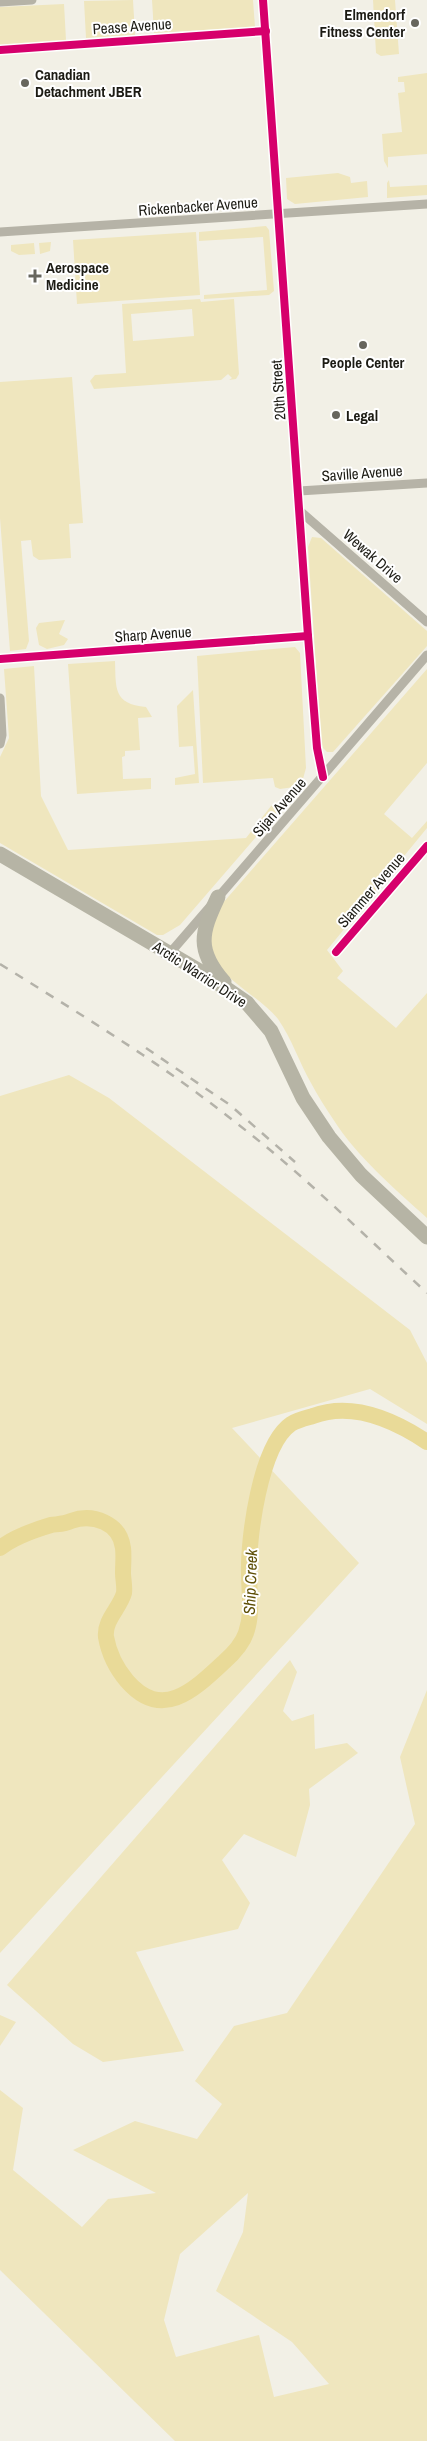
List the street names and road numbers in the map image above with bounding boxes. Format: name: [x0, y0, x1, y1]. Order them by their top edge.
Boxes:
street label: Pease Avenue: [92, 13, 172, 39]
street label: Rickenbacker Avenue: [138, 191, 258, 221]
street label: 20th Street: [265, 359, 291, 421]
street label: Saville Avenue: [321, 460, 403, 486]
street label: Wewak Drive: [339, 524, 408, 588]
street label: Sharp Avenue: [114, 621, 192, 647]
street label: Sijan Avenue: [247, 773, 311, 841]
street label: Slammer Avenue: [332, 848, 410, 932]
street label: Arctic Warrior Drive: [148, 935, 251, 1012]

